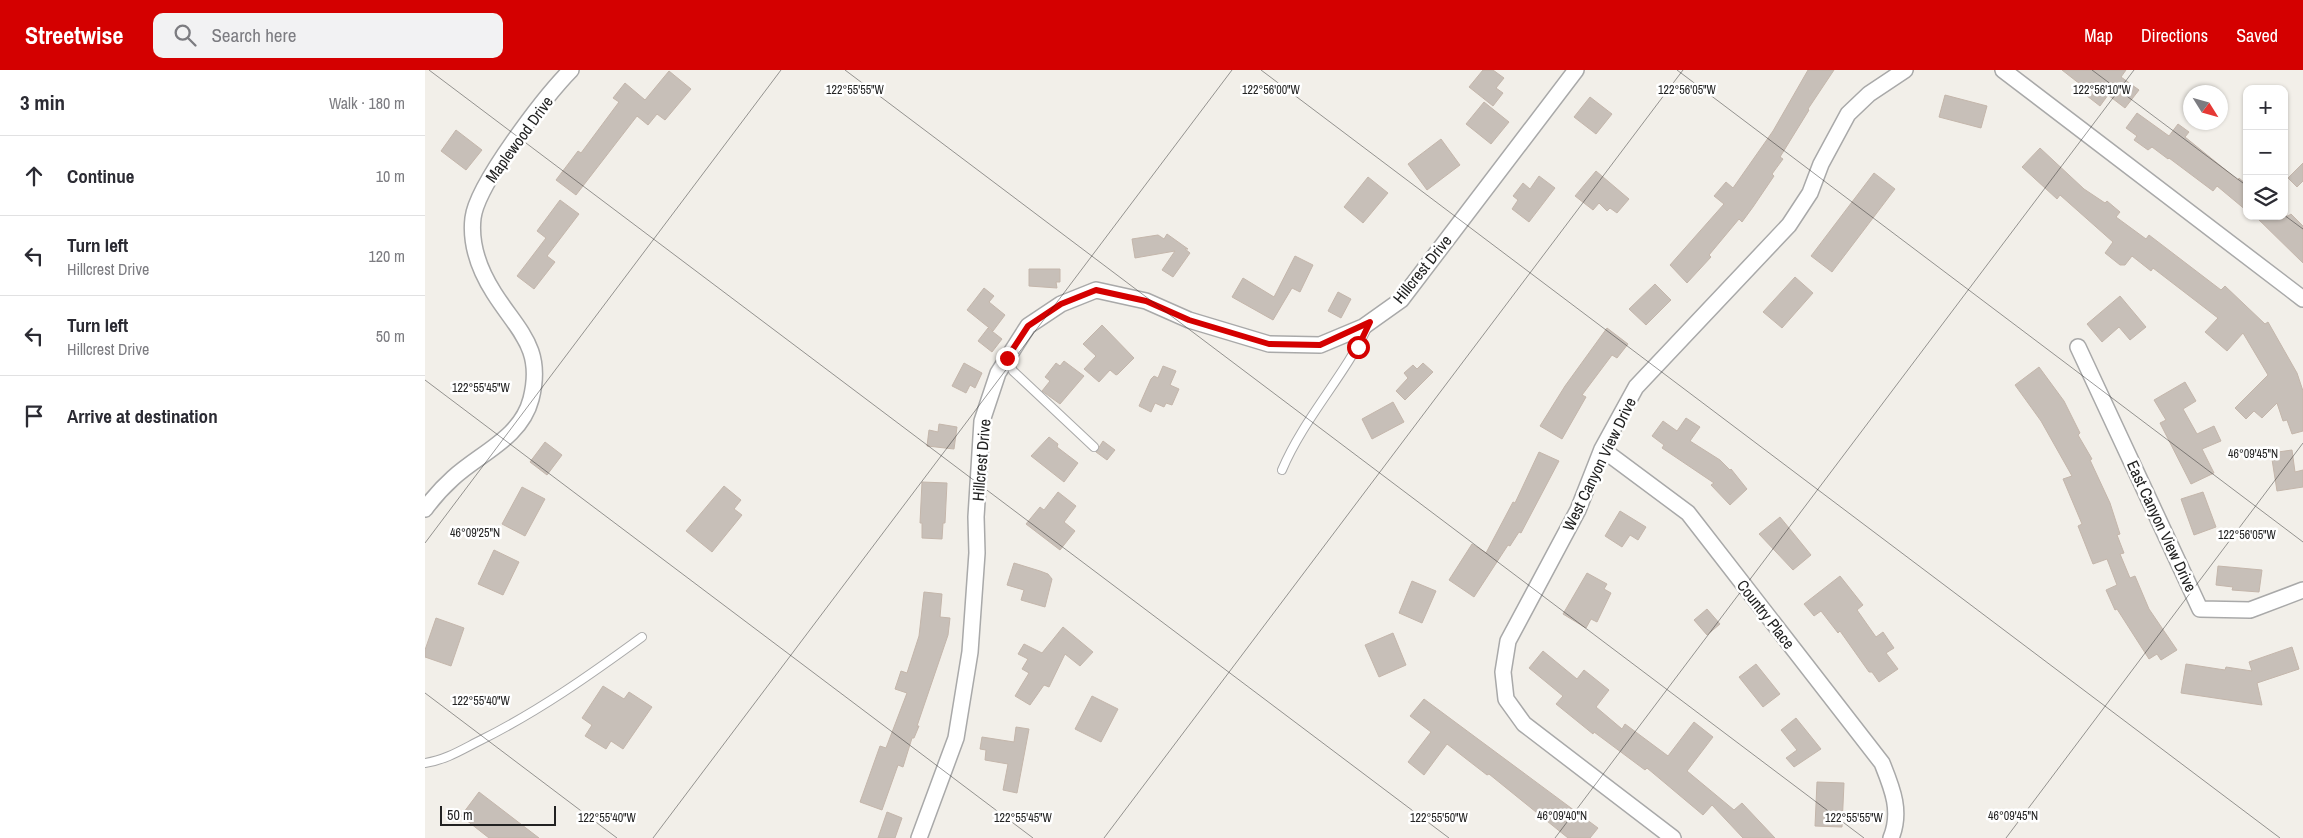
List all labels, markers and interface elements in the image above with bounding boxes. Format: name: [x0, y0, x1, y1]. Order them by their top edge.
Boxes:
search box: [153, 13, 503, 58]
text: Streetwise: [25, 19, 123, 51]
icon: search: [171, 21, 199, 49]
text: Search here: [211, 22, 296, 48]
text: Map: [2084, 23, 2113, 48]
text: Directions: [2141, 23, 2208, 48]
text: Saved: [2236, 23, 2278, 48]
text: 122°55'55"W: [826, 82, 885, 98]
text: 122°56'00"W: [1242, 82, 1301, 98]
text: 122°56'05"W: [1658, 82, 1717, 98]
text: 122°56'10"W: [2073, 82, 2132, 98]
north arrow: [2183, 85, 2228, 130]
map controls: [2243, 85, 2288, 220]
button: +: [2243, 85, 2288, 130]
text: 3 min: [20, 88, 65, 117]
street label: Maplewood Drive: [480, 91, 558, 187]
text: Walk · 180 m: [329, 92, 405, 114]
button: −: [2243, 130, 2288, 175]
icon: ahead: [20, 162, 48, 190]
text: Continue: [67, 163, 135, 189]
text: 10 m: [376, 165, 405, 187]
button: layers: [2243, 175, 2288, 220]
street label: Hillcrest Drive: [1388, 230, 1456, 308]
text: Turn left: [67, 232, 128, 258]
icon: left: [20, 242, 48, 270]
text: 120 m: [369, 245, 405, 267]
text: Hillcrest Drive: [67, 258, 149, 280]
text: Turn left: [67, 312, 128, 338]
icon: left: [20, 322, 48, 350]
text: 50 m: [376, 325, 405, 347]
route start: [1347, 336, 1370, 359]
text: Hillcrest Drive: [67, 338, 149, 360]
route end: [996, 347, 1019, 370]
text: 122°55'45"W: [452, 380, 511, 396]
street label: West Canyon View Drive: [1557, 394, 1641, 534]
icon: arrive: [20, 402, 48, 430]
text: Arrive at destination: [67, 403, 218, 429]
street label: Hillcrest Drive: [966, 418, 996, 502]
text: 46°09'45"N: [2228, 446, 2278, 462]
street label: East Canyon View Drive: [2122, 457, 2202, 595]
text: 46°09'25"N: [450, 525, 500, 541]
text: 122°56'05"W: [2218, 527, 2277, 543]
street label: Country Place: [1732, 575, 1800, 653]
text: 122°55'40"W: [452, 693, 511, 709]
scale bar: [440, 803, 556, 826]
text: 50 m: [447, 806, 473, 824]
text: 46°09'40"N: [1537, 808, 1587, 824]
text: 46°09'45"N: [1988, 808, 2038, 824]
text: 122°55'40"W: [578, 810, 637, 826]
text: 122°55'45"W: [994, 810, 1053, 826]
text: 122°55'50"W: [1410, 810, 1469, 826]
text: 122°55'55"W: [1825, 810, 1884, 826]

